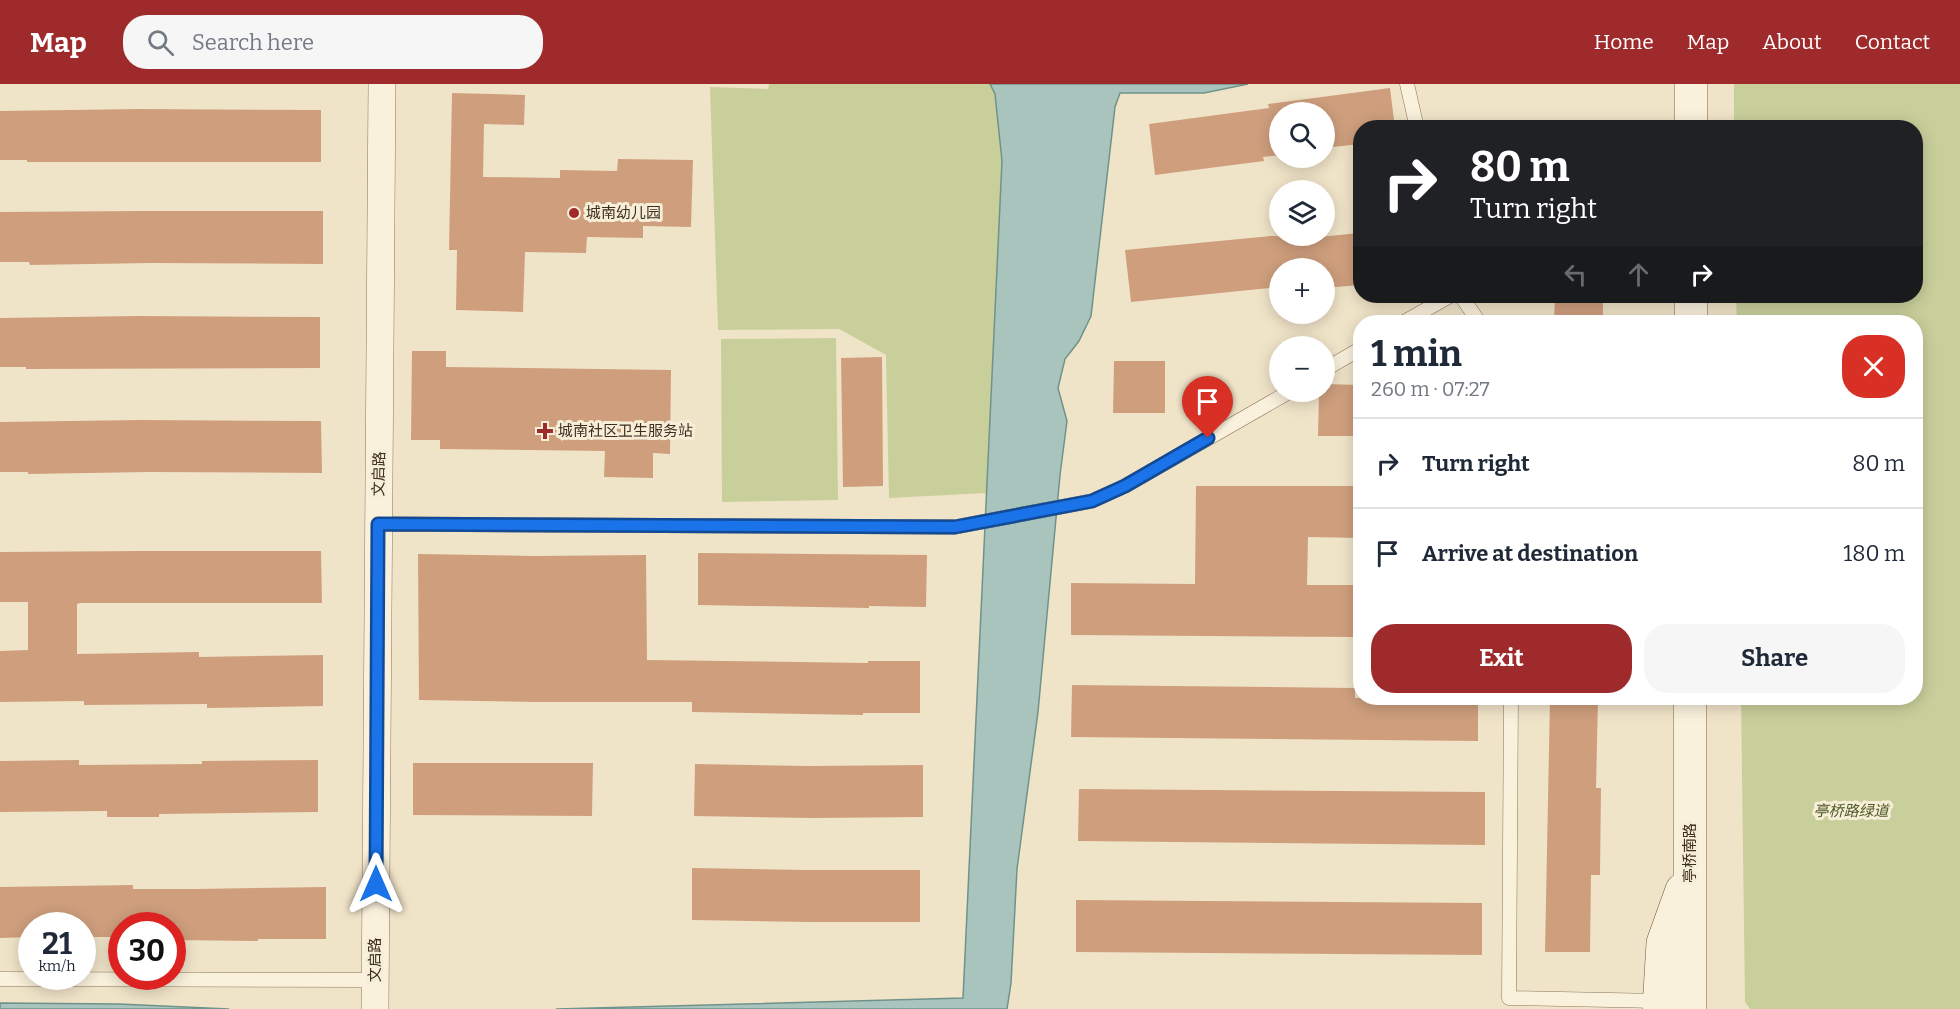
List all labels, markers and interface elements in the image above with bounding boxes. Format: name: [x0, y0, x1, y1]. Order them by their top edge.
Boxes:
search box: [123, 15, 543, 69]
text: Map: [30, 26, 87, 59]
icon: search: [144, 26, 177, 59]
text: Search here: [192, 29, 314, 56]
text: Home: [1594, 29, 1654, 55]
text: Map: [1687, 29, 1729, 55]
text: About: [1762, 29, 1822, 55]
text: Contact: [1855, 29, 1930, 55]
map controls: [1269, 102, 1335, 402]
button: search: [1269, 102, 1335, 168]
text: 80 m: [1470, 142, 1570, 192]
icon: right: [1371, 144, 1449, 222]
button: layers: [1269, 180, 1335, 246]
text: Turn right: [1470, 193, 1597, 225]
place label: 城南幼儿园: [586, 204, 661, 222]
marker: 城南幼儿园: [567, 206, 581, 220]
button: +: [1269, 258, 1335, 324]
icon: left: [1559, 258, 1592, 291]
icon: ahead: [1622, 258, 1655, 291]
icon: right: [1685, 258, 1718, 291]
text: 1 min: [1371, 332, 1462, 376]
button: close: [1842, 335, 1905, 398]
button: −: [1269, 336, 1335, 402]
pin: [1182, 376, 1233, 438]
text: 260 m · 07:27: [1371, 377, 1490, 401]
icon: arrive: [1191, 385, 1224, 418]
marker: 城南社区卫生服务站: [536, 422, 554, 440]
place label: 城南社区卫生服务站: [558, 422, 693, 440]
icon: right: [1371, 447, 1404, 480]
text: Turn right: [1422, 450, 1530, 477]
text: 80 m: [1852, 450, 1905, 477]
street label: 文启路: [370, 451, 388, 497]
icon: arrive: [1371, 537, 1404, 570]
text: Arrive at destination: [1422, 540, 1638, 567]
text: 180 m: [1843, 540, 1905, 567]
button: Exit: [1371, 624, 1632, 693]
button: Share: [1644, 624, 1905, 693]
park label: 亭桥路绿道: [1813, 802, 1890, 820]
street label: 亭桥南路: [1681, 823, 1699, 883]
position arrow: [344, 852, 408, 916]
speed limit sign: 30: [108, 912, 186, 990]
text: 21: [42, 926, 72, 962]
street label: 文启路: [366, 937, 384, 983]
text: km/h: [38, 957, 76, 975]

